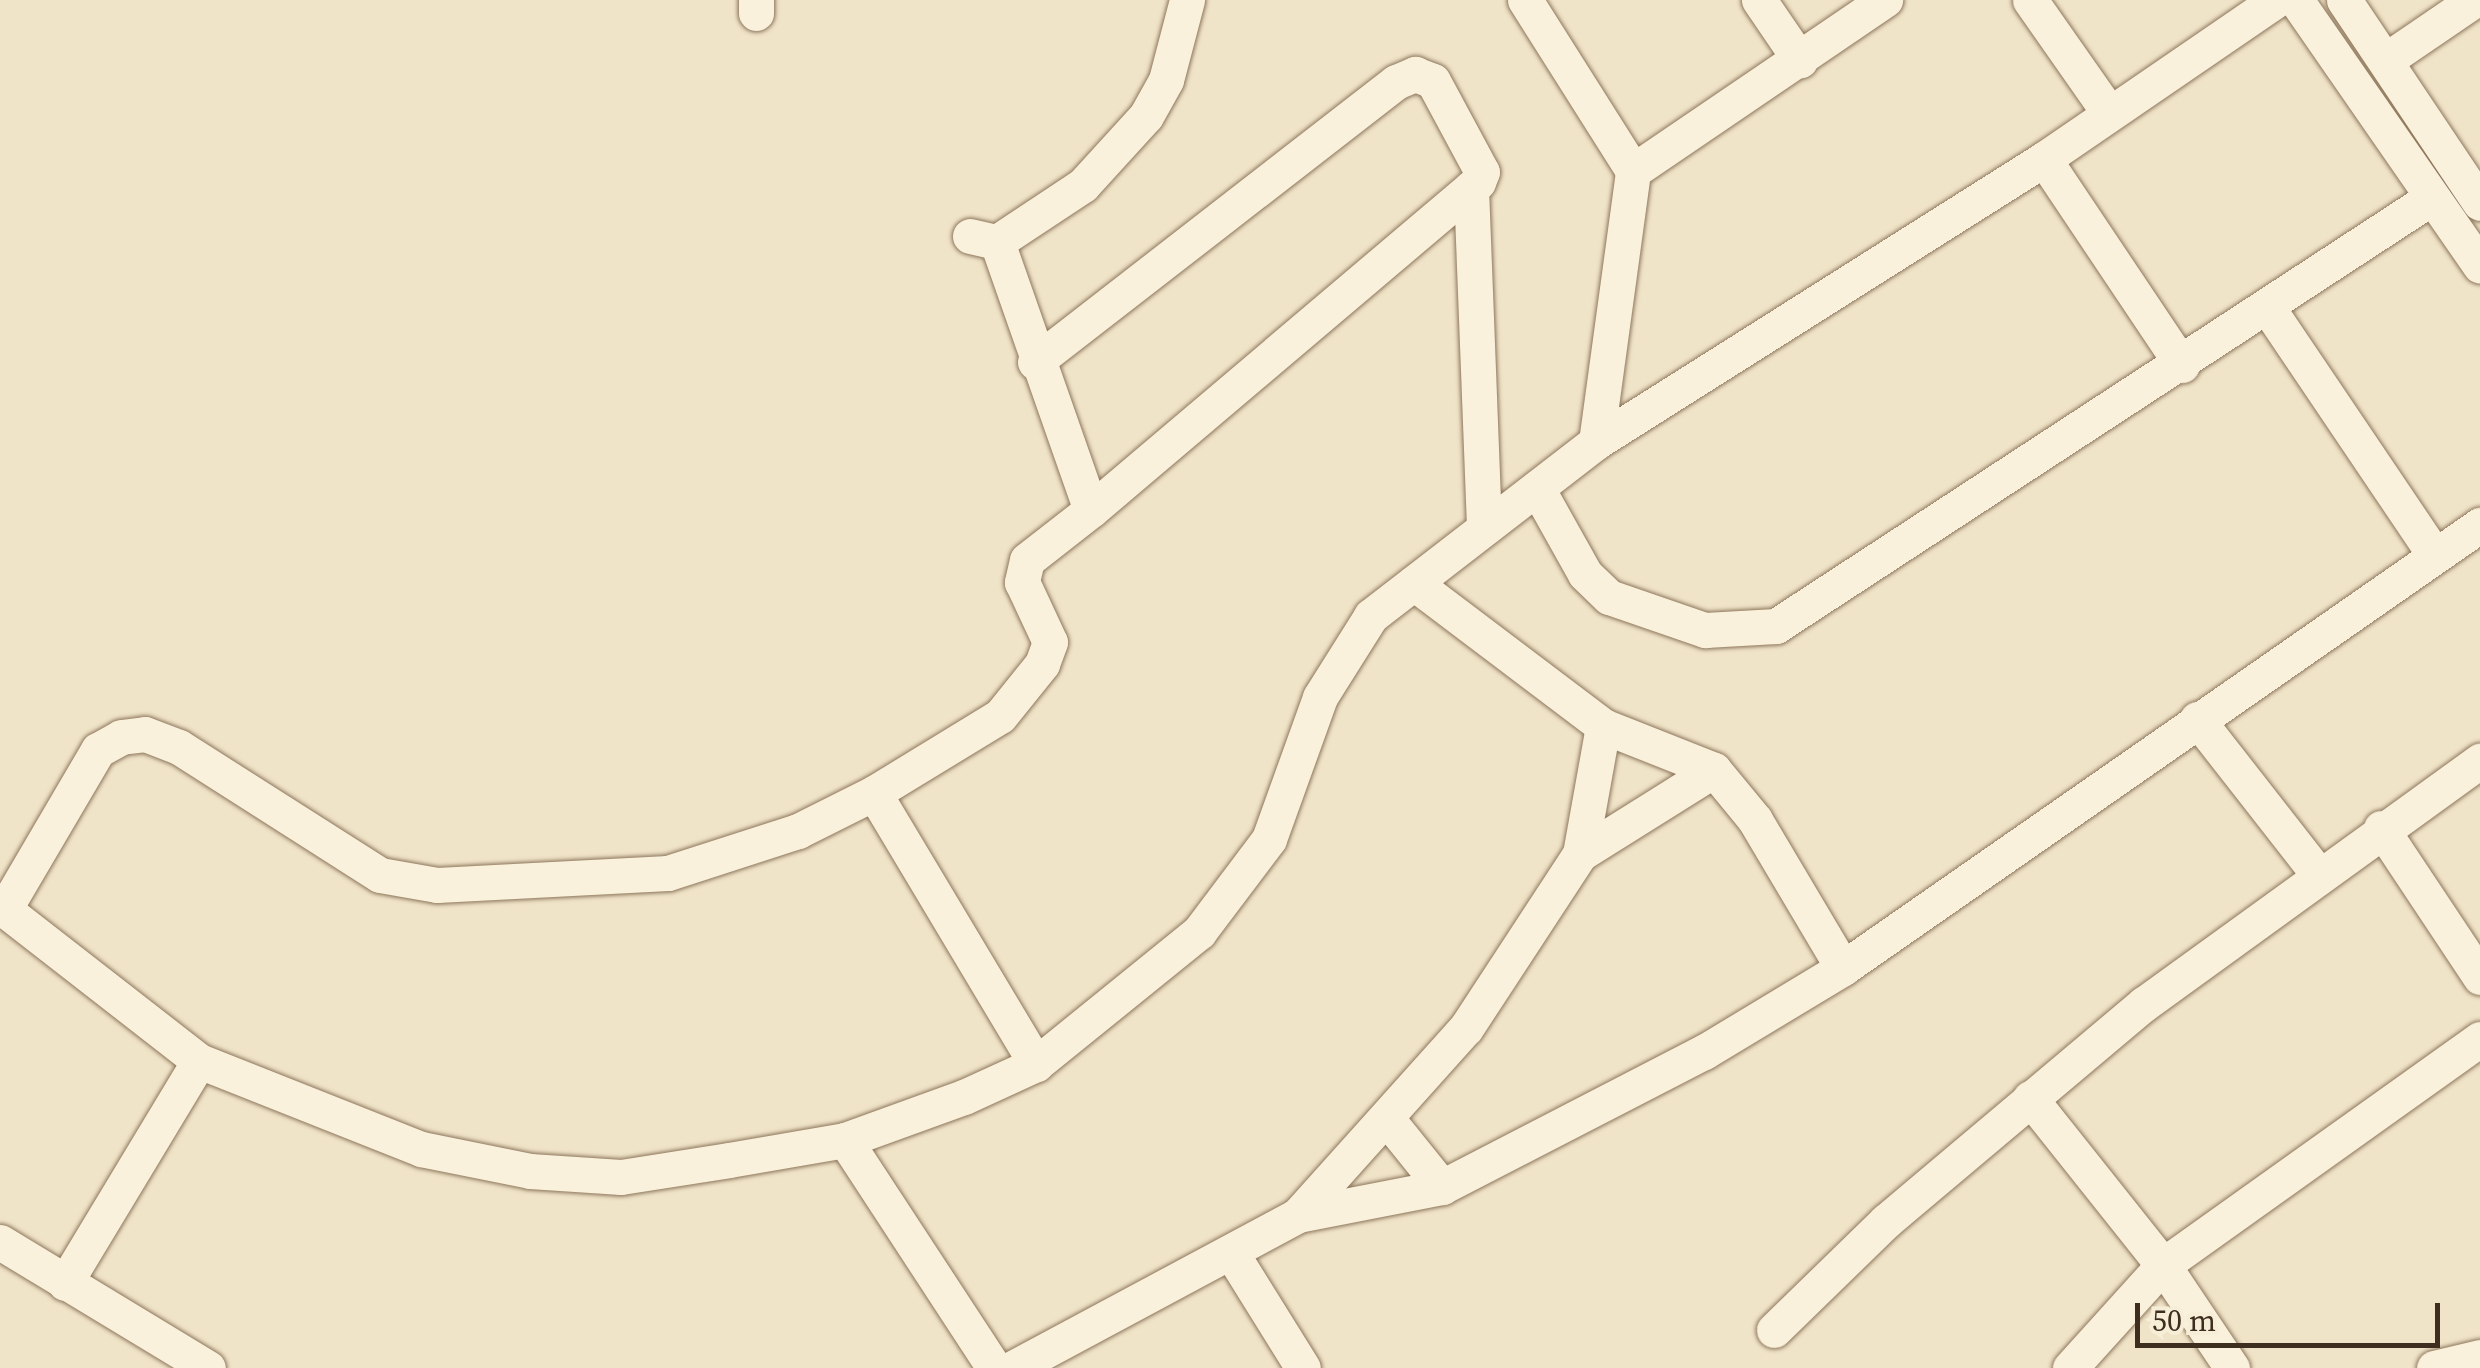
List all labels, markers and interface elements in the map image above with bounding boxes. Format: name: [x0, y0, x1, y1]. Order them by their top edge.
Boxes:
scale bar: [2140, 1283, 2445, 1345]
text: 50 m: [2152, 1300, 2216, 1341]

